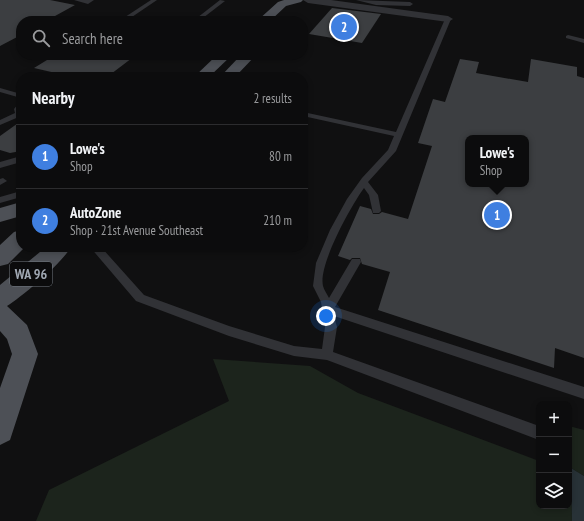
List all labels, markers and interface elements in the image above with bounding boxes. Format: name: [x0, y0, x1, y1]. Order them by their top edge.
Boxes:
pin: 2: [331, 12, 357, 42]
search box: [16, 16, 308, 60]
icon: search: [30, 27, 52, 49]
text: Search here: [62, 29, 123, 48]
text: Nearby: [32, 87, 75, 109]
text: 2 results: [253, 90, 292, 107]
popup: [465, 135, 529, 187]
text: Lowe's: [70, 139, 105, 158]
text: Lowe's: [480, 143, 514, 162]
text: 1: [42, 148, 48, 165]
text: 80 m: [269, 148, 292, 165]
text: Shop: [70, 158, 93, 175]
text: Shop: [480, 162, 502, 179]
pin: 1: [484, 200, 510, 230]
text: AutoZone: [70, 203, 121, 222]
text: 2: [42, 212, 48, 229]
text: 210 m: [263, 212, 292, 229]
text: Shop · 21st Avenue Southeast: [70, 222, 203, 239]
road number: WA 96: [10, 262, 52, 286]
your location: [316, 306, 336, 326]
map controls: [536, 401, 572, 509]
button: +: [536, 401, 572, 437]
button: −: [536, 437, 572, 473]
button: layers: [536, 473, 572, 509]

